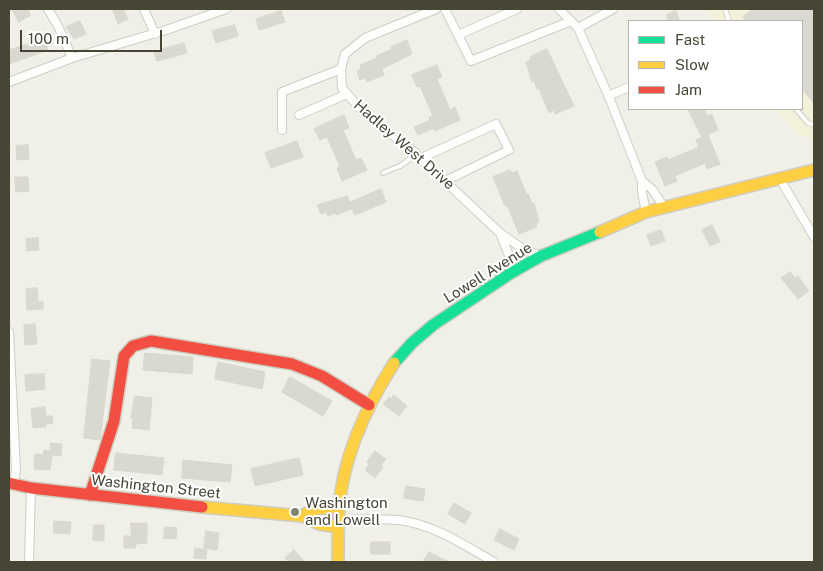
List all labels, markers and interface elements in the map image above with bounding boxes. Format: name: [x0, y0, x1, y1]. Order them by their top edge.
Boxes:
scale bar: [22, 20, 165, 52]
legend: [628, 20, 803, 110]
text: 100 m: [28, 30, 69, 47]
text: Fast: [675, 31, 705, 48]
text: Slow: [675, 56, 709, 73]
text: Jam: [675, 81, 702, 98]
street label: Hadley West Drive: [350, 96, 458, 194]
street label: Lowell Avenue: [440, 239, 536, 307]
street label: Washington Street: [90, 471, 222, 503]
place label: Washington and Lowell: [305, 494, 388, 529]
marker: Washington and Lowell: [289, 506, 301, 518]

